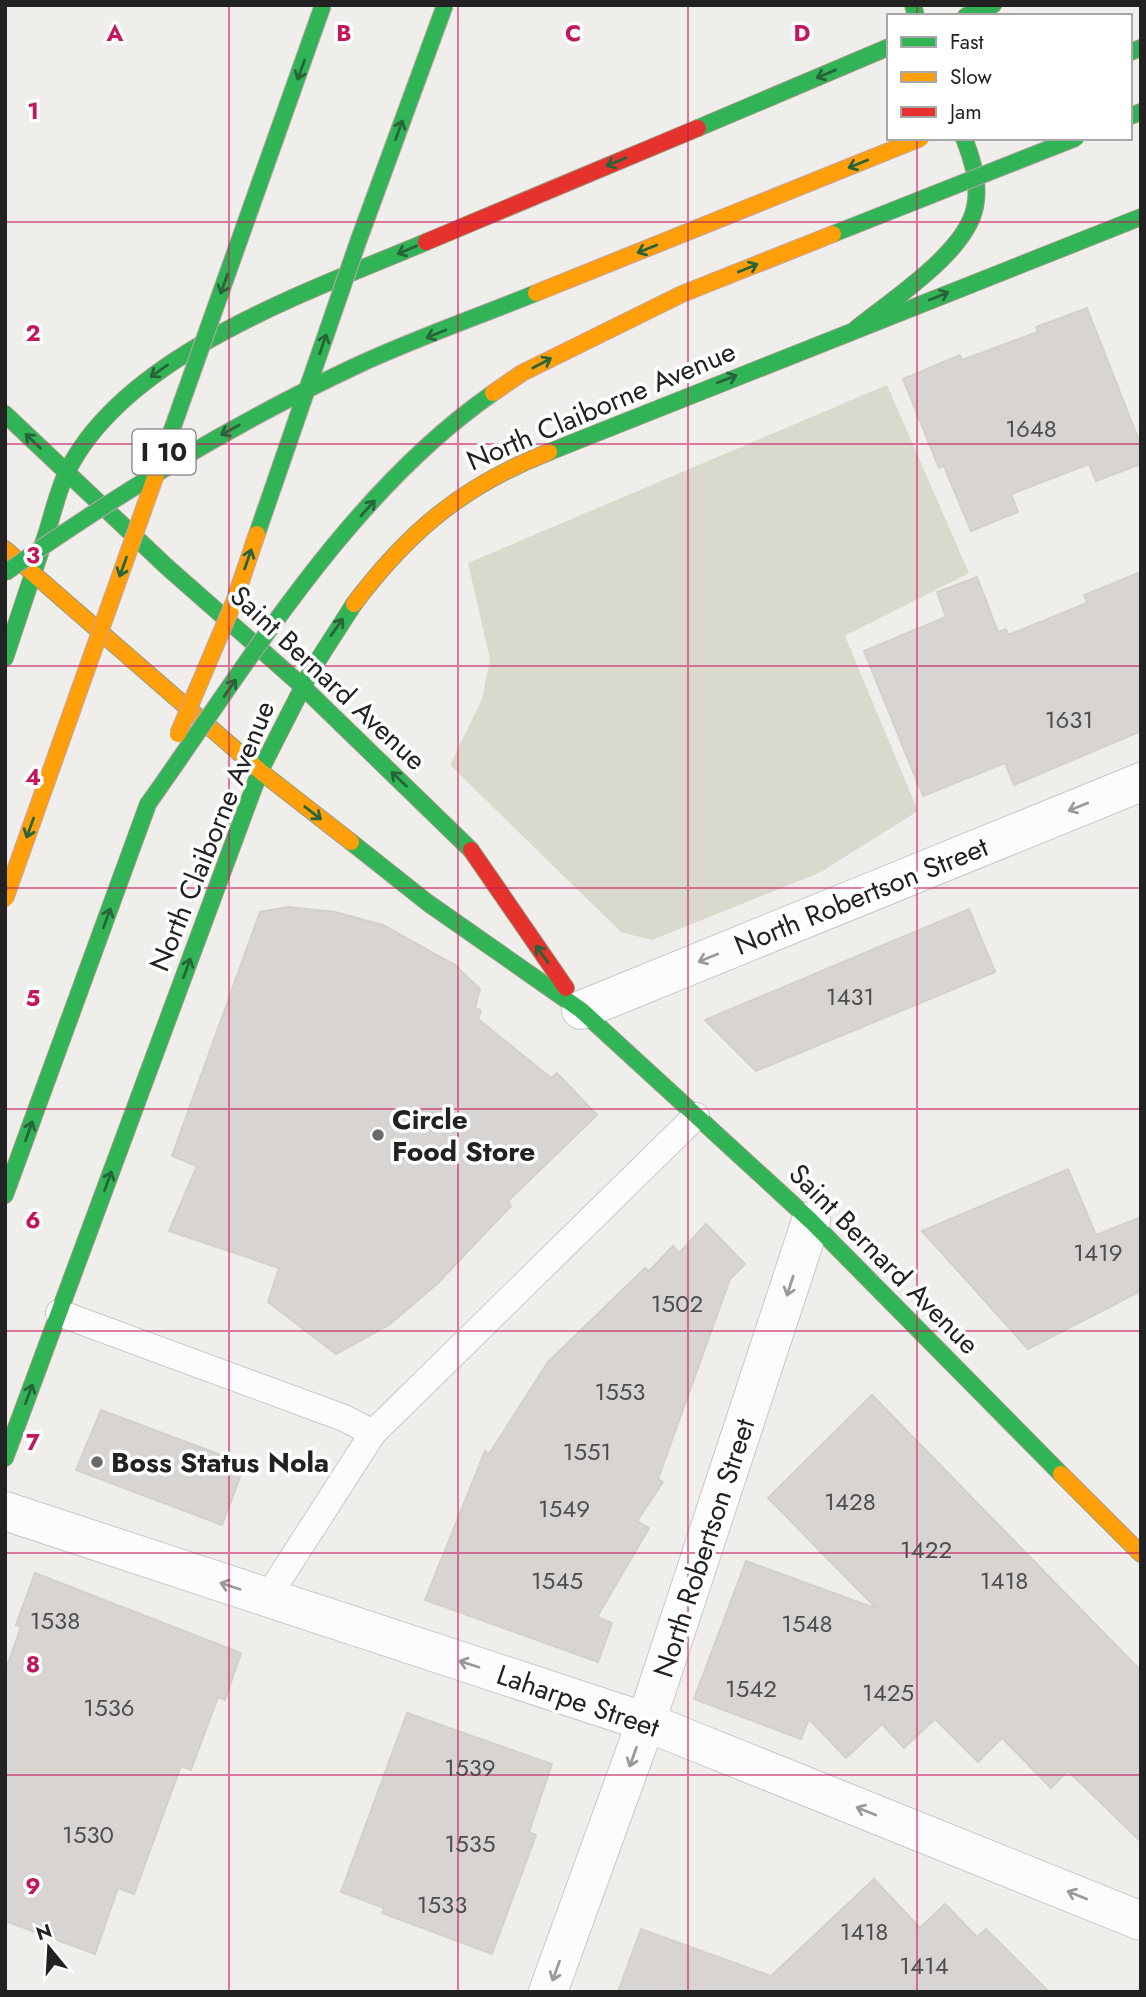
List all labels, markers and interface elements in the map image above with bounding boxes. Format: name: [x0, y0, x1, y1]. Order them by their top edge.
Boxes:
legend: [887, 14, 1132, 140]
text: A: [106, 16, 124, 50]
text: B: [336, 16, 352, 50]
text: C: [565, 16, 581, 50]
text: D: [794, 16, 811, 50]
text: Fast: [950, 27, 983, 57]
one-way arrow: [293, 58, 306, 80]
text: Slow: [950, 62, 992, 92]
one-way arrow: [816, 68, 837, 81]
text: 1: [27, 94, 39, 128]
text: Jam: [947, 97, 982, 127]
one-way arrow: [394, 120, 407, 142]
one-way arrow: [606, 156, 627, 169]
one-way arrow: [848, 158, 869, 171]
one-way arrow: [637, 244, 659, 257]
one-way arrow: [396, 245, 418, 258]
one-way arrow: [737, 261, 759, 274]
one-way arrow: [217, 272, 229, 294]
one-way arrow: [927, 289, 949, 302]
text: 2: [25, 316, 41, 350]
one-way arrow: [426, 328, 448, 341]
street label: North Claiborne Avenue: [460, 331, 742, 481]
one-way arrow: [318, 334, 330, 356]
one-way arrow: [531, 355, 551, 369]
one-way arrow: [150, 364, 169, 378]
one-way arrow: [716, 372, 737, 385]
house number: 1648: [1005, 411, 1057, 446]
one-way arrow: [221, 423, 241, 437]
road number: I 10: [132, 430, 196, 474]
one-way arrow: [25, 433, 43, 450]
one-way arrow: [360, 500, 377, 517]
text: 3: [26, 538, 40, 572]
one-way arrow: [243, 549, 255, 571]
one-way arrow: [116, 556, 128, 578]
street label: Saint Bernard Avenue: [221, 576, 435, 780]
one-way arrow: [330, 618, 344, 637]
one-way arrow: [223, 679, 237, 698]
street label: North Claiborne Avenue: [139, 695, 285, 977]
house number: 1631: [1045, 702, 1093, 737]
text: 4: [25, 760, 41, 794]
one-way arrow: [391, 770, 408, 787]
one-way arrow: [1067, 802, 1089, 815]
one-way arrow: [304, 805, 322, 820]
one-way arrow: [23, 816, 36, 838]
street label: North Robertson Street: [728, 826, 994, 966]
one-way arrow: [102, 907, 114, 929]
one-way arrow: [535, 945, 549, 964]
one-way arrow: [698, 952, 719, 965]
one-way arrow: [181, 957, 194, 979]
house number: 1431: [826, 979, 874, 1014]
text: 5: [26, 981, 40, 1015]
place label: Circle Food Store: [392, 1099, 535, 1172]
one-way arrow: [23, 1121, 36, 1143]
marker: Circle Food Store: [370, 1127, 386, 1143]
street label: Saint Bernard Avenue: [779, 1154, 989, 1364]
one-way arrow: [103, 1171, 115, 1193]
text: 6: [25, 1203, 41, 1237]
house number: 1419: [1073, 1235, 1123, 1270]
one-way arrow: [783, 1275, 796, 1297]
house number: 1502: [651, 1286, 703, 1321]
house number: 1553: [595, 1374, 645, 1409]
one-way arrow: [24, 1384, 36, 1406]
street label: North Robertson Street: [643, 1413, 765, 1683]
text: 7: [26, 1425, 40, 1459]
house number: 1551: [563, 1434, 611, 1469]
place label: Boss Status Nola: [111, 1442, 329, 1483]
marker: Boss Status Nola: [89, 1454, 105, 1470]
house number: 1428: [824, 1484, 876, 1519]
house number: 1549: [538, 1491, 590, 1526]
house number: 1422: [900, 1532, 952, 1567]
house number: 1545: [531, 1563, 583, 1598]
house number: 1418: [980, 1563, 1028, 1598]
one-way arrow: [219, 1579, 241, 1591]
house number: 1538: [30, 1603, 80, 1638]
house number: 1548: [781, 1606, 833, 1641]
text: 8: [26, 1647, 40, 1681]
street label: Laharpe Street: [491, 1654, 665, 1748]
one-way arrow: [458, 1657, 480, 1670]
house number: 1542: [725, 1671, 777, 1706]
house number: 1425: [862, 1675, 914, 1710]
house number: 1536: [83, 1690, 135, 1725]
one-way arrow: [626, 1746, 638, 1768]
house number: 1539: [444, 1750, 496, 1785]
one-way arrow: [856, 1803, 878, 1816]
house number: 1530: [62, 1817, 114, 1852]
house number: 1535: [445, 1826, 495, 1861]
text: 9: [25, 1869, 41, 1903]
house number: 1533: [417, 1887, 467, 1922]
one-way arrow: [1067, 1888, 1089, 1901]
north arrow: [14, 1913, 84, 1983]
house number: 1418: [840, 1914, 888, 1949]
text: N: [33, 1917, 55, 1947]
house number: 1414: [899, 1948, 949, 1983]
one-way arrow: [548, 1960, 561, 1982]

